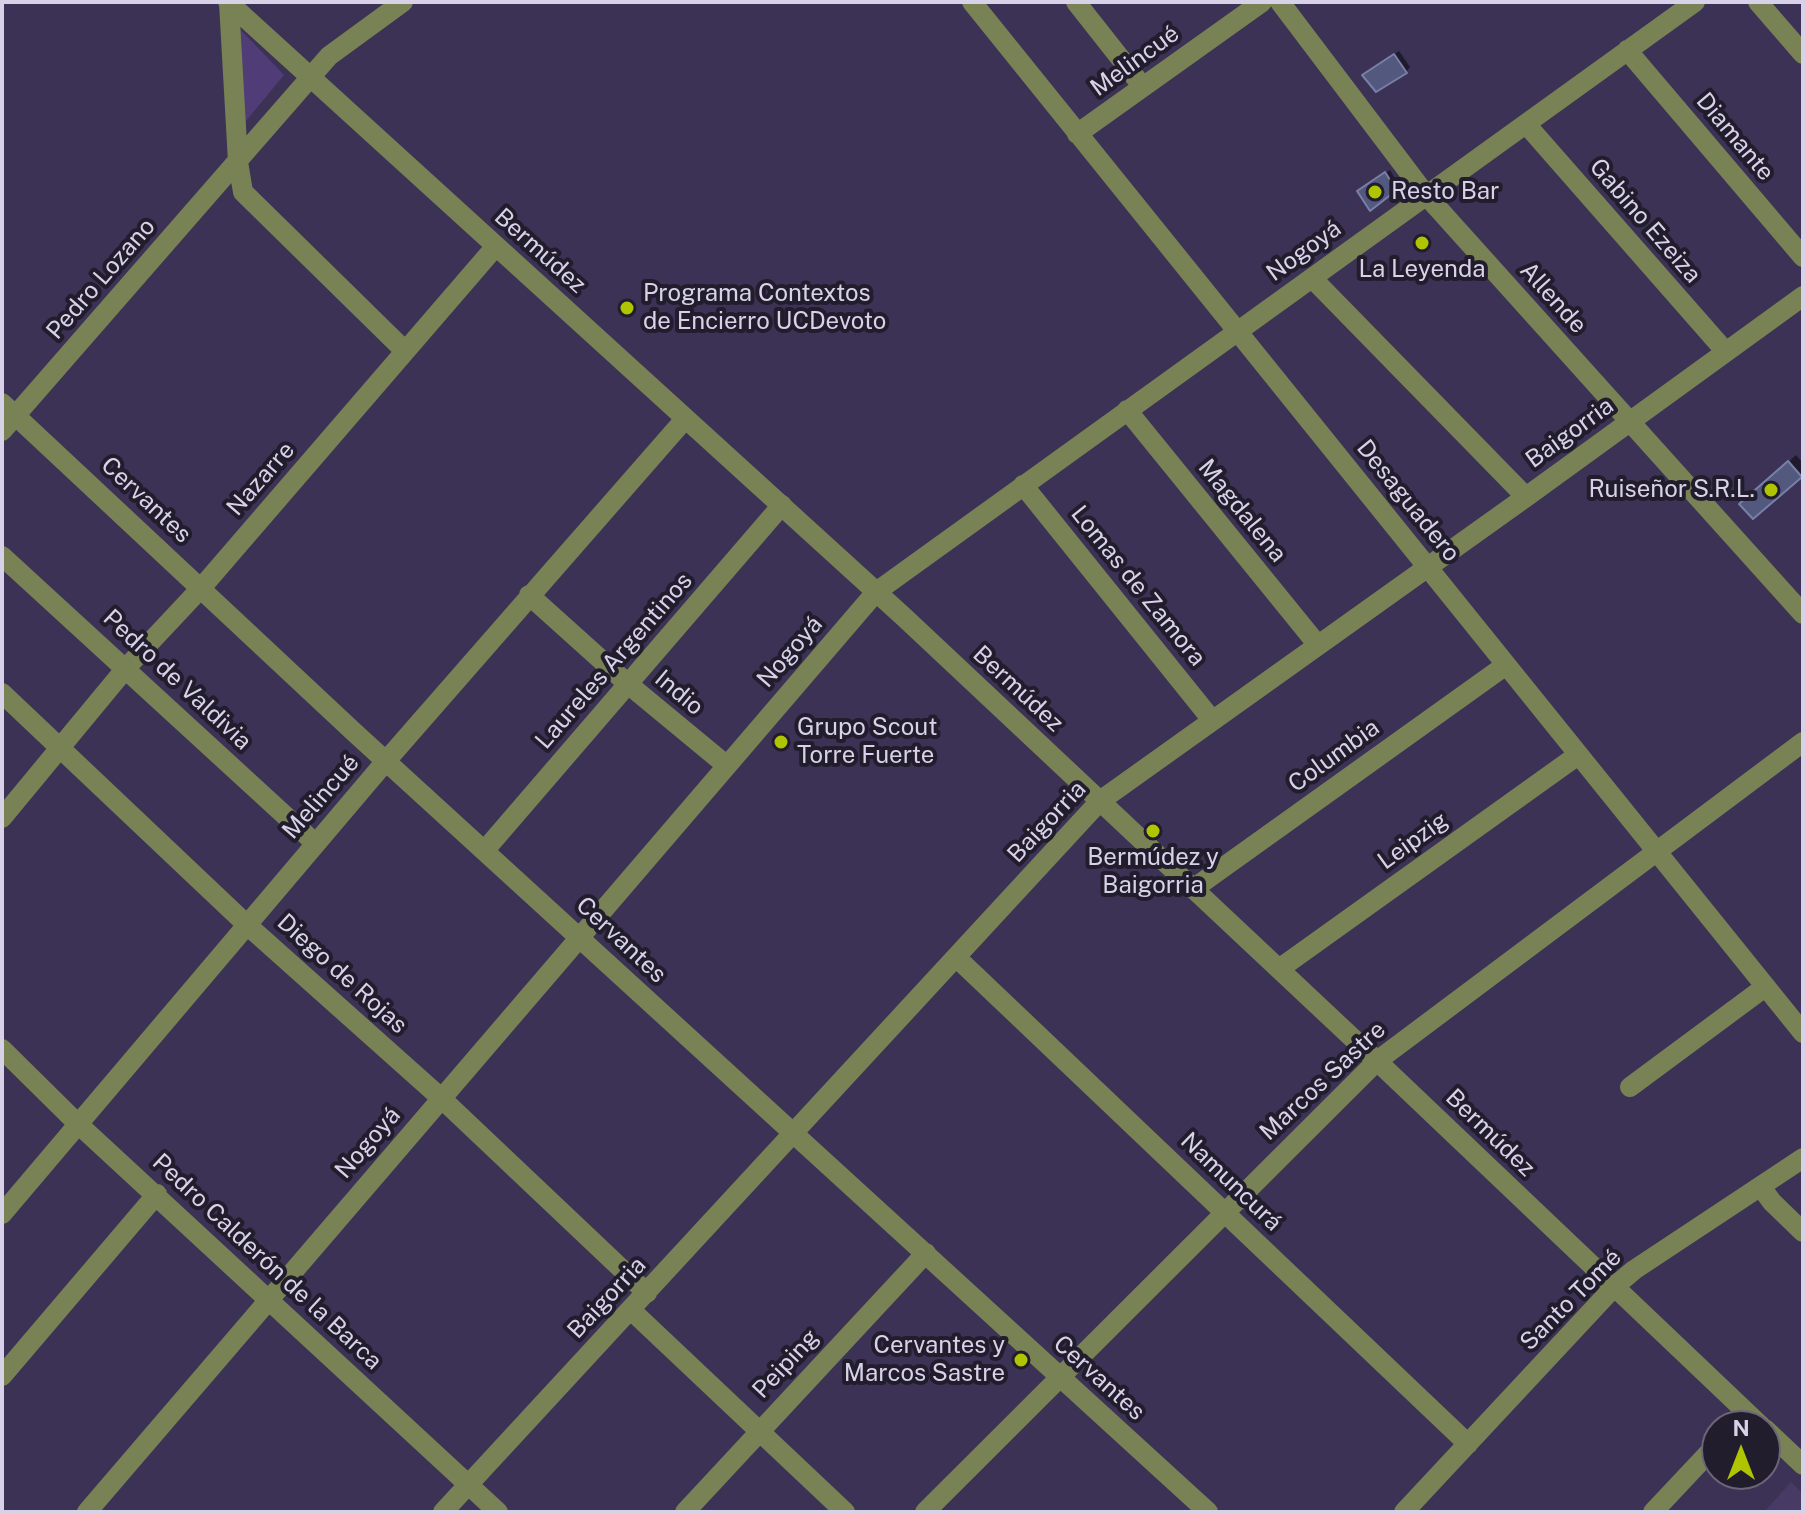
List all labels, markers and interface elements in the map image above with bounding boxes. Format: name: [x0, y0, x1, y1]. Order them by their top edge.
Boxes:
street label: Melincué: [1085, 19, 1185, 103]
street label: Diamante: [1690, 87, 1780, 187]
street label: Gabino Ezeiza: [1583, 153, 1707, 289]
place label: Resto Bar: [1391, 178, 1499, 206]
marker: Resto Bar: [1366, 183, 1384, 201]
street label: Bermúdez: [488, 202, 592, 300]
street label: Pedro Lozano: [41, 213, 161, 345]
street label: Nogoyá: [1261, 214, 1347, 288]
marker: La Leyenda: [1413, 234, 1431, 252]
place label: La Leyenda: [1358, 256, 1486, 284]
street label: Allende: [1514, 256, 1592, 340]
place label: Programa Contextos de Encierro UCDevoto: [643, 280, 886, 336]
marker: Programa Contextos de Encierro UCDevoto: [618, 299, 636, 317]
street label: Baigorria: [1521, 392, 1619, 474]
street label: Desaguadero: [1350, 434, 1466, 568]
street label: Nazarre: [221, 436, 301, 522]
street label: Cervantes: [95, 451, 197, 549]
street label: Magdalena: [1192, 454, 1292, 568]
place label: Ruiseñor S.R.L.: [1588, 476, 1755, 504]
marker: Ruiseñor S.R.L.: [1762, 481, 1780, 499]
street label: Lomas de Zamora: [1065, 500, 1211, 672]
street label: Laureles Argentinos: [530, 567, 698, 755]
street label: Pedro de Valdivia: [97, 604, 257, 756]
street label: Nogoyá: [751, 610, 829, 694]
street label: Bermúdez: [967, 640, 1069, 738]
street label: Indio: [649, 664, 709, 722]
street label: Columbia: [1283, 713, 1385, 799]
place label: Grupo Scout Torre Fuerte: [797, 714, 938, 770]
marker: Grupo Scout Torre Fuerte: [772, 733, 790, 751]
street label: Melincué: [277, 749, 365, 845]
street label: Baigorria: [1002, 775, 1092, 869]
street label: Leipzig: [1372, 806, 1454, 876]
marker: Bermúdez y Baigorria: [1144, 822, 1162, 840]
place label: Bermúdez y Baigorria: [1087, 844, 1219, 900]
street label: Cervantes: [570, 891, 672, 989]
street label: Diego de Rojas: [271, 908, 413, 1040]
street label: Marcos Sastre: [1254, 1015, 1392, 1147]
street label: Bermúdez: [1439, 1083, 1541, 1183]
street label: Nogoyá: [329, 1101, 407, 1185]
street label: Namuncurá: [1174, 1127, 1288, 1237]
street label: Pedro Calderón de la Barca: [146, 1148, 388, 1376]
street label: Santo Tomé: [1514, 1243, 1628, 1357]
street label: Baigorria: [562, 1251, 652, 1345]
street label: Peiping: [747, 1323, 825, 1405]
street label: Cervantes: [1047, 1330, 1151, 1426]
place label: Cervantes y Marcos Sastre: [844, 1332, 1005, 1388]
marker: Cervantes y Marcos Sastre: [1012, 1351, 1030, 1369]
north arrow: [1701, 1410, 1781, 1490]
text: N: [1732, 1415, 1750, 1441]

